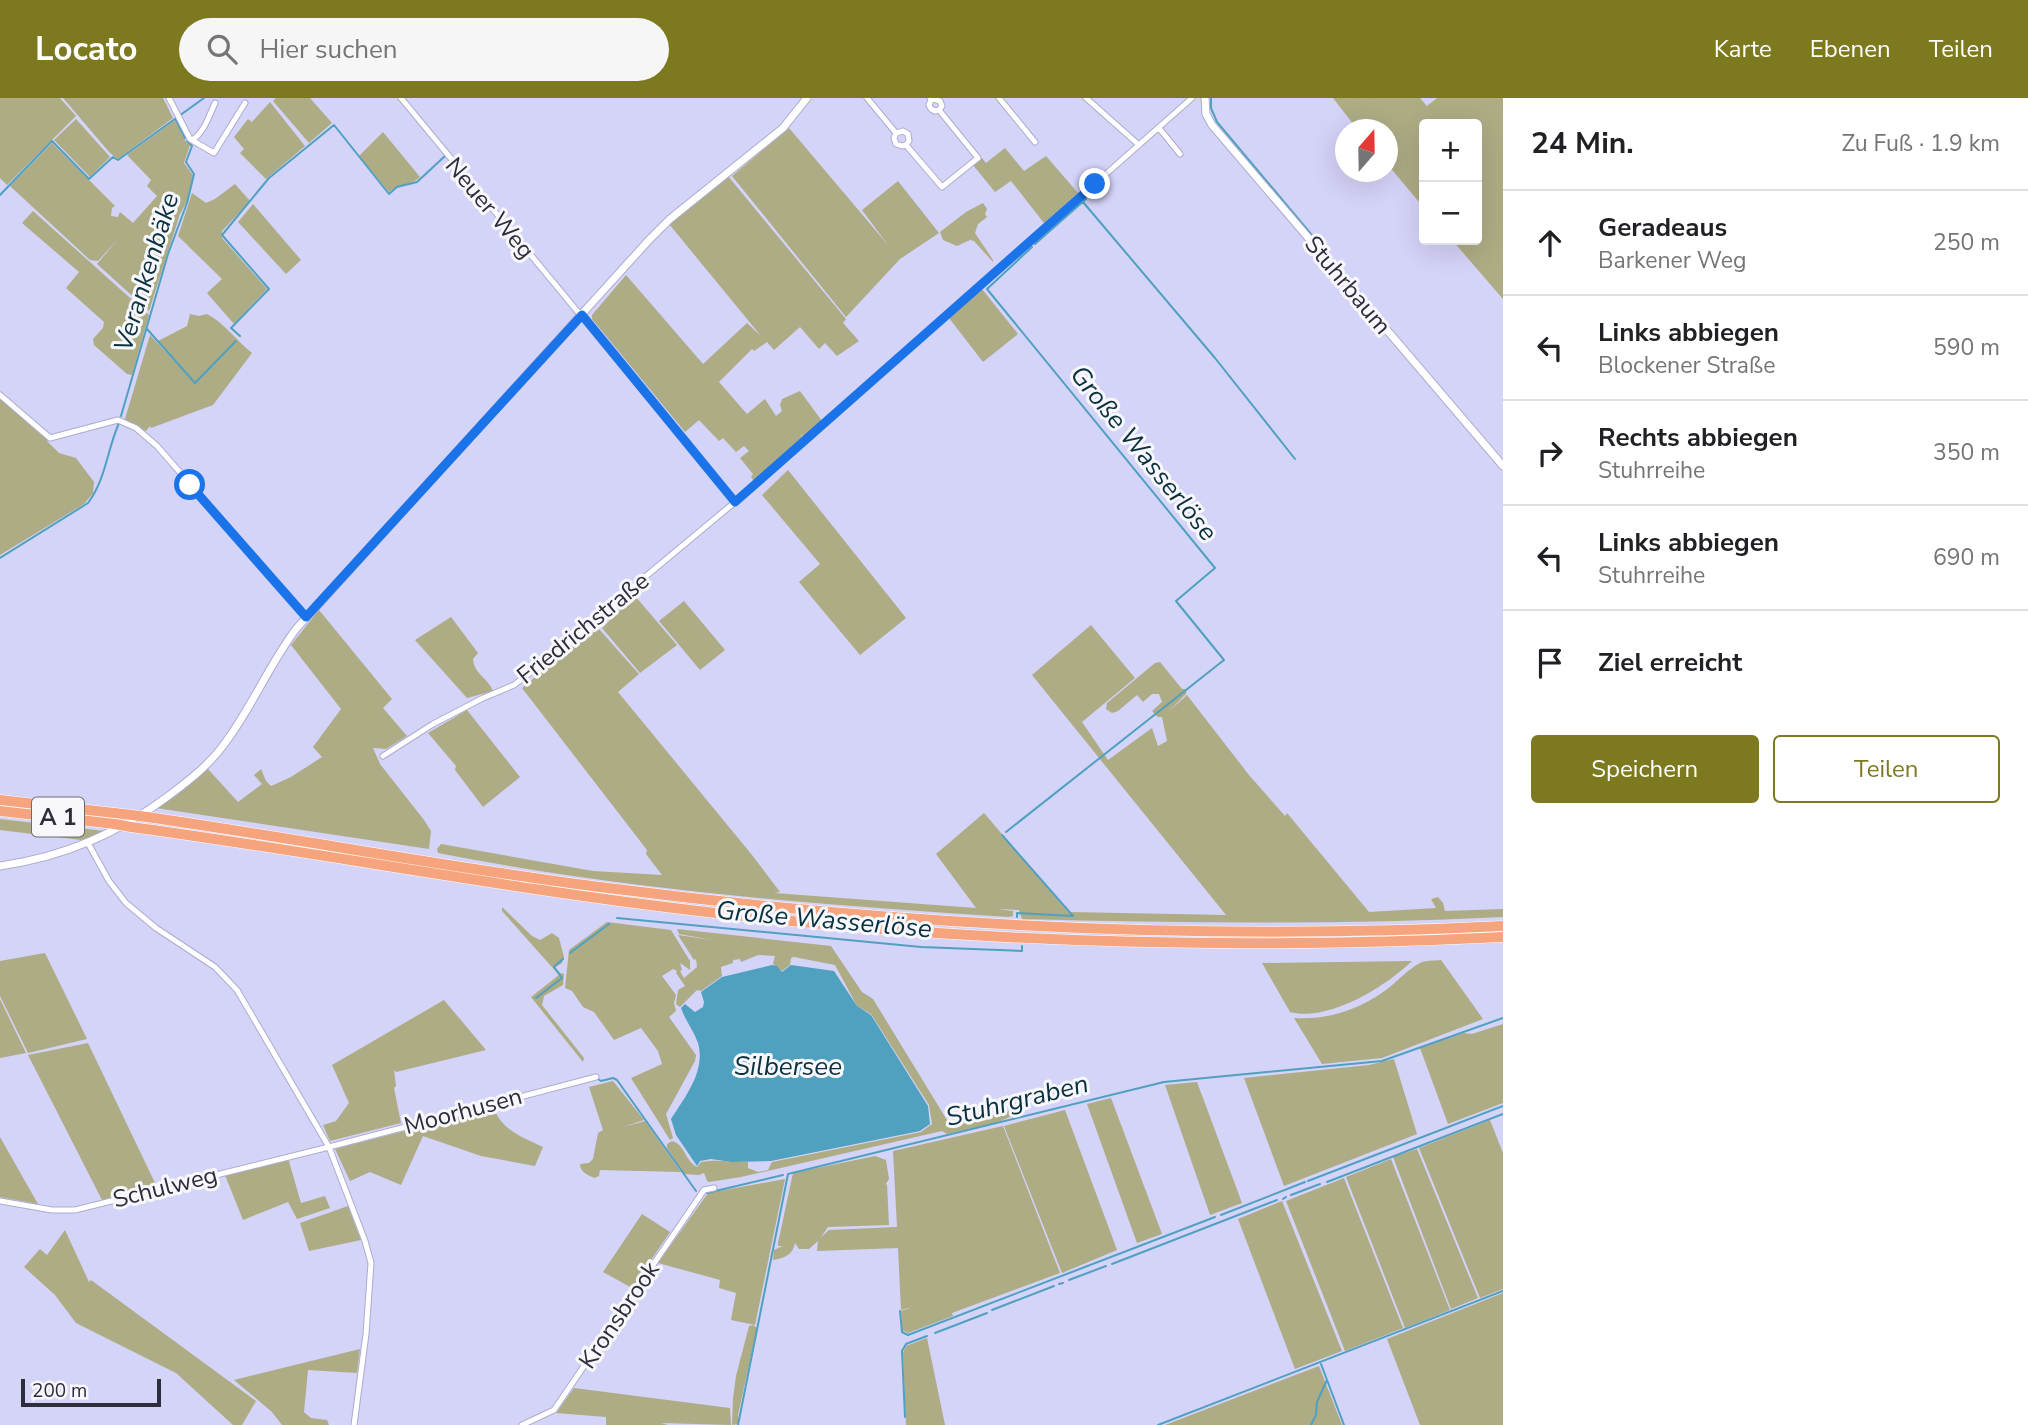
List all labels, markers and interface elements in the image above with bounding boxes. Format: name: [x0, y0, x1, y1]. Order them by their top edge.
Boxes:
search box: [179, 18, 669, 81]
text: Locato: [35, 27, 137, 72]
icon: search: [203, 30, 241, 68]
text: Hier suchen: [259, 32, 398, 67]
text: Karte: [1714, 33, 1772, 65]
text: Ebenen: [1810, 33, 1891, 65]
text: Teilen: [1929, 33, 1993, 65]
north arrow: [1335, 119, 1398, 182]
map controls: [1419, 119, 1482, 245]
button: +: [1419, 119, 1482, 182]
text: 24 Min.: [1531, 123, 1634, 164]
text: Zu Fuß · 1.9 km: [1841, 128, 2000, 159]
street label: Neuer Weg: [438, 150, 542, 266]
route end: [1079, 168, 1110, 199]
button: −: [1419, 182, 1482, 245]
water label: Verankenbäke: [106, 188, 187, 356]
text: Geradeaus: [1598, 210, 1727, 245]
icon: ahead: [1531, 224, 1569, 262]
text: 250 m: [1933, 227, 2000, 258]
street label: Stuhrbaum: [1297, 229, 1399, 341]
text: Barkener Weg: [1598, 245, 1747, 276]
text: Links abbiegen: [1598, 315, 1779, 350]
icon: left: [1531, 329, 1569, 367]
text: 590 m: [1933, 332, 2000, 363]
text: Blockener Straße: [1598, 350, 1775, 381]
water label: Große Wasserlöse: [1062, 358, 1225, 549]
text: Rechts abbiegen: [1598, 420, 1798, 455]
icon: right: [1531, 434, 1569, 472]
text: 350 m: [1933, 437, 2000, 468]
text: Stuhrreihe: [1598, 455, 1705, 486]
route start: [174, 469, 205, 500]
text: Links abbiegen: [1598, 525, 1779, 560]
icon: left: [1531, 539, 1569, 577]
text: 690 m: [1933, 542, 2000, 573]
text: Stuhrreihe: [1598, 560, 1705, 591]
street label: Friedrichstraße: [510, 565, 656, 691]
icon: arrive: [1531, 644, 1569, 682]
text: Ziel erreicht: [1598, 645, 1742, 680]
button: Speichern: [1531, 735, 1759, 803]
button: Teilen: [1773, 735, 2000, 803]
road number: A 1: [32, 797, 84, 836]
water label: Große Wasserlöse: [715, 893, 933, 946]
water label: Silbersee: [734, 1049, 842, 1084]
water label: Stuhrgraben: [942, 1066, 1092, 1135]
street label: Moorhusen: [400, 1080, 526, 1142]
street label: Schulweg: [109, 1159, 221, 1215]
street label: Kronsbrook: [571, 1254, 667, 1375]
scale bar: [21, 1376, 161, 1408]
text: 200 m: [32, 1378, 87, 1404]

